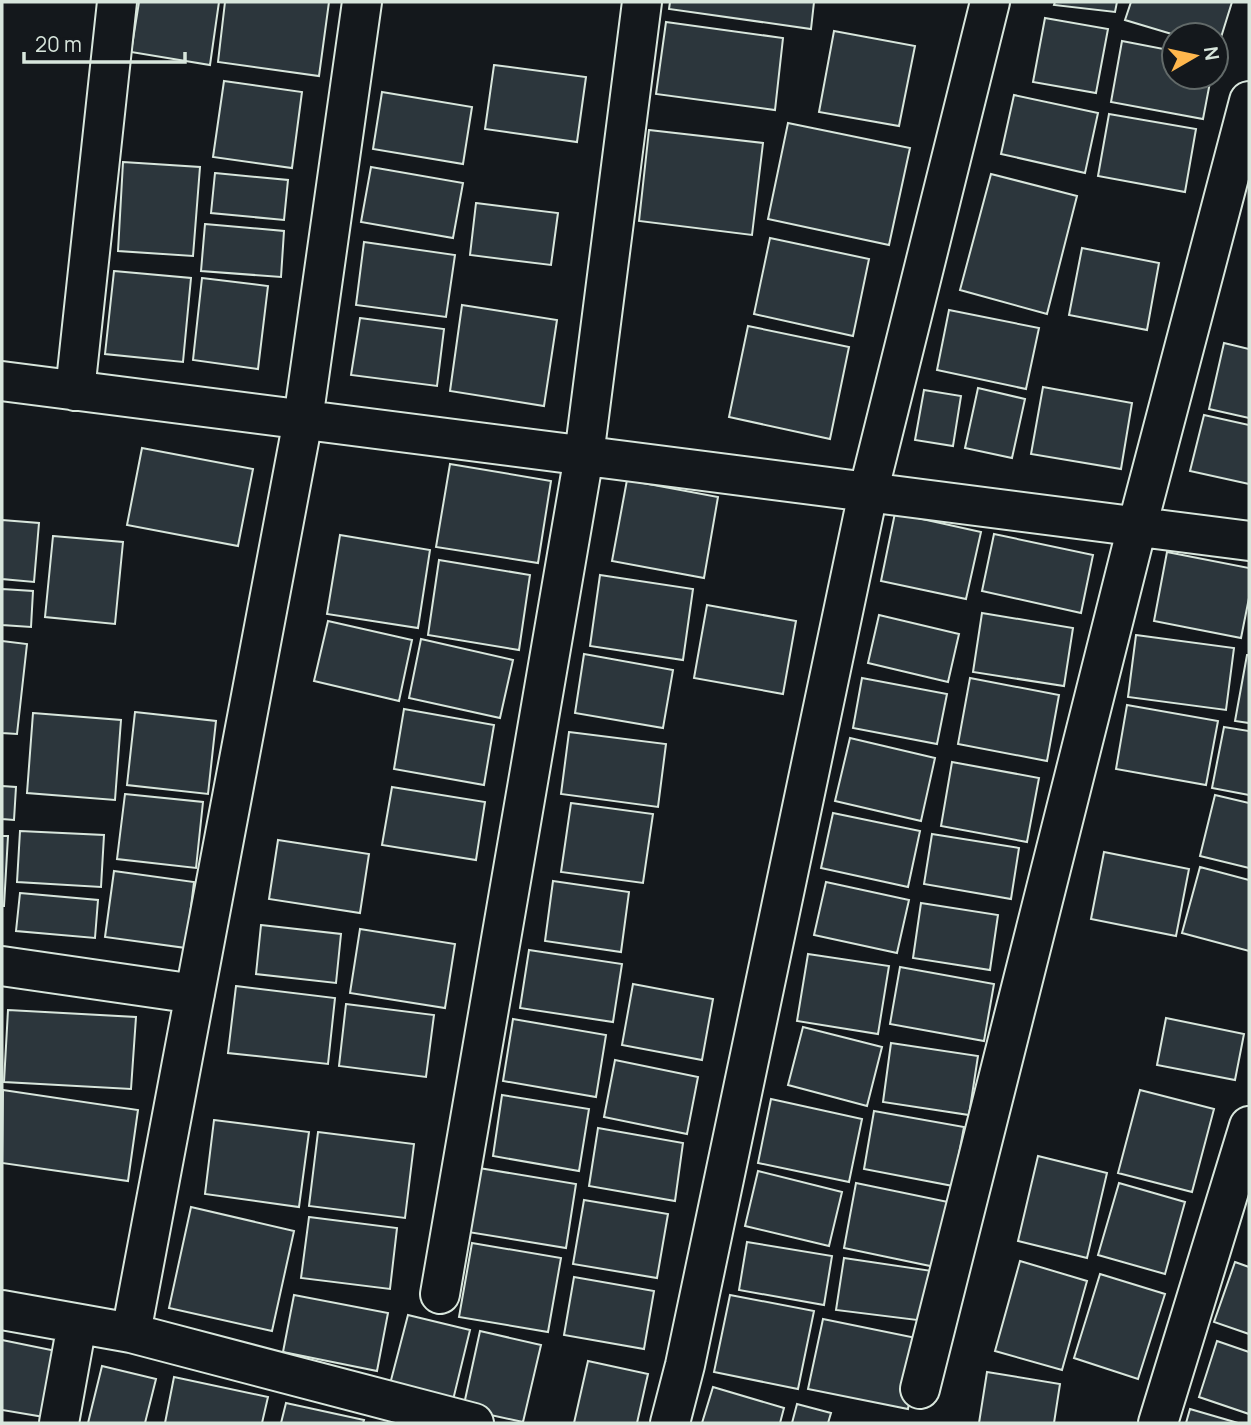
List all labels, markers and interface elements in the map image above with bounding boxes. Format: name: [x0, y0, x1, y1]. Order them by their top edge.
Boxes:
scale bar: [24, 21, 186, 65]
north arrow: [1160, 21, 1230, 91]
text: 20 m: [35, 30, 82, 58]
text: N: [1198, 45, 1226, 62]

